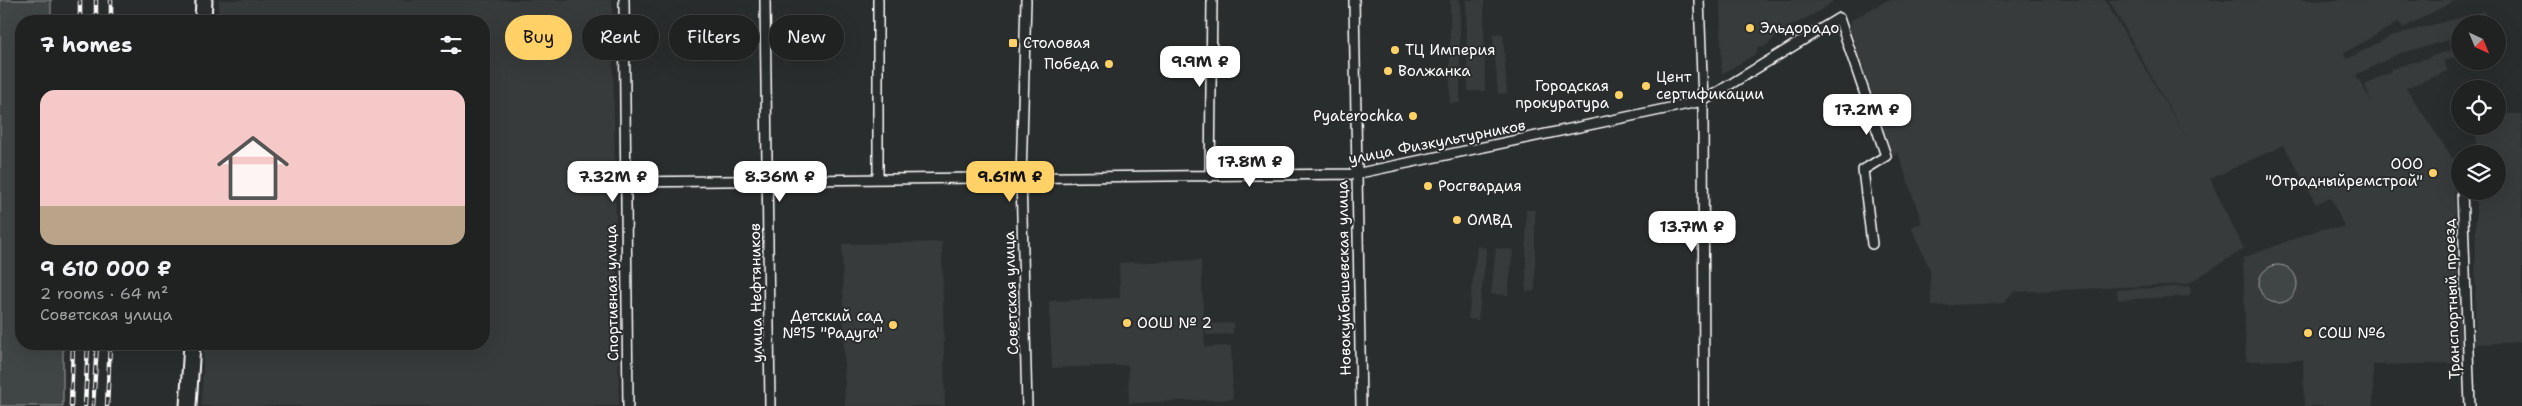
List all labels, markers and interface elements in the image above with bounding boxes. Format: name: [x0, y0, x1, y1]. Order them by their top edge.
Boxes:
chip: Buy: [505, 15, 572, 60]
chip: Rent: [582, 15, 659, 60]
chip: Filters: [669, 15, 759, 60]
chip: New: [769, 15, 844, 60]
north arrow: [2451, 15, 2506, 70]
map controls: [2451, 15, 2506, 200]
place label: Эльдорадо: [1760, 18, 1839, 38]
marker: Эльдорадо: [1744, 22, 1756, 34]
text: 7 homes: [40, 31, 132, 59]
icon: filters: [437, 31, 465, 59]
place label: Столовая: [1023, 33, 1090, 53]
marker: Столовая: [1007, 37, 1019, 49]
place label: ТЦ Империя: [1405, 40, 1495, 60]
marker: ТЦ Империя: [1389, 44, 1401, 56]
pin: 9.9M ₽: [1159, 46, 1241, 88]
text: 9.9M ₽: [1171, 51, 1229, 72]
place label: Победа: [1044, 54, 1100, 74]
marker: Победа: [1103, 58, 1115, 70]
place label: Волжанка: [1398, 61, 1471, 81]
marker: Волжанка: [1382, 65, 1394, 77]
place label: Цент сертификации: [1656, 67, 1764, 104]
place label: Городская прокуратура: [1515, 76, 1610, 113]
marker: Цент сертификации: [1640, 80, 1652, 92]
button: locate: [2451, 80, 2506, 135]
marker: Городская прокуратура: [1613, 89, 1625, 101]
pin: 17.2M ₽: [1821, 94, 1913, 136]
text: 17.2M ₽: [1834, 99, 1900, 120]
place label: Pyaterochka: [1313, 106, 1404, 126]
marker: Pyaterochka: [1407, 110, 1419, 122]
street label: улица Физкультурников: [1347, 115, 1527, 169]
icon: home: [208, 123, 298, 213]
button: layers: [2451, 145, 2506, 200]
pin: 17.8M ₽: [1204, 146, 1296, 188]
text: 17.8M ₽: [1217, 151, 1283, 172]
place label: ООО "Отрадныйремстрой": [2265, 154, 2423, 191]
pin: 7.32M ₽: [567, 160, 659, 203]
pin: 8.36M ₽: [734, 160, 826, 203]
pin: 9.61M ₽: [964, 160, 1056, 203]
text: 7.32M ₽: [578, 166, 648, 187]
text: 8.36M ₽: [745, 166, 815, 187]
text: 9.61M ₽: [977, 166, 1043, 187]
marker: ООО "Отрадныйремстрой": [2427, 167, 2439, 179]
place label: Росгвардия: [1438, 176, 1522, 196]
street label: Новокуйбышевская улица: [1332, 179, 1356, 376]
marker: Росгвардия: [1422, 180, 1434, 192]
place label: ОМВД: [1467, 210, 1513, 230]
pin: 13.7M ₽: [1646, 210, 1738, 253]
marker: ОМВД: [1451, 214, 1463, 226]
text: 13.7M ₽: [1660, 216, 1724, 237]
street label: Транспортный проезд: [2439, 218, 2465, 380]
street label: улица Нефтяников: [745, 223, 767, 363]
street label: Спортивная улица: [601, 224, 623, 361]
street label: Советская улица: [999, 230, 1023, 355]
text: 9 610 000 ₽: [40, 255, 172, 283]
text: 2 rooms · 64 m²: [40, 283, 168, 304]
text: Советская улица: [40, 304, 172, 325]
place label: Детский сад №15 "Радуга": [782, 306, 883, 343]
place label: ООШ № 2: [1137, 313, 1212, 333]
marker: ООШ № 2: [1121, 317, 1133, 329]
marker: Детский сад №15 "Радуга": [887, 319, 899, 331]
place label: СОШ №6: [2318, 323, 2386, 343]
marker: СОШ №6: [2302, 327, 2314, 339]

